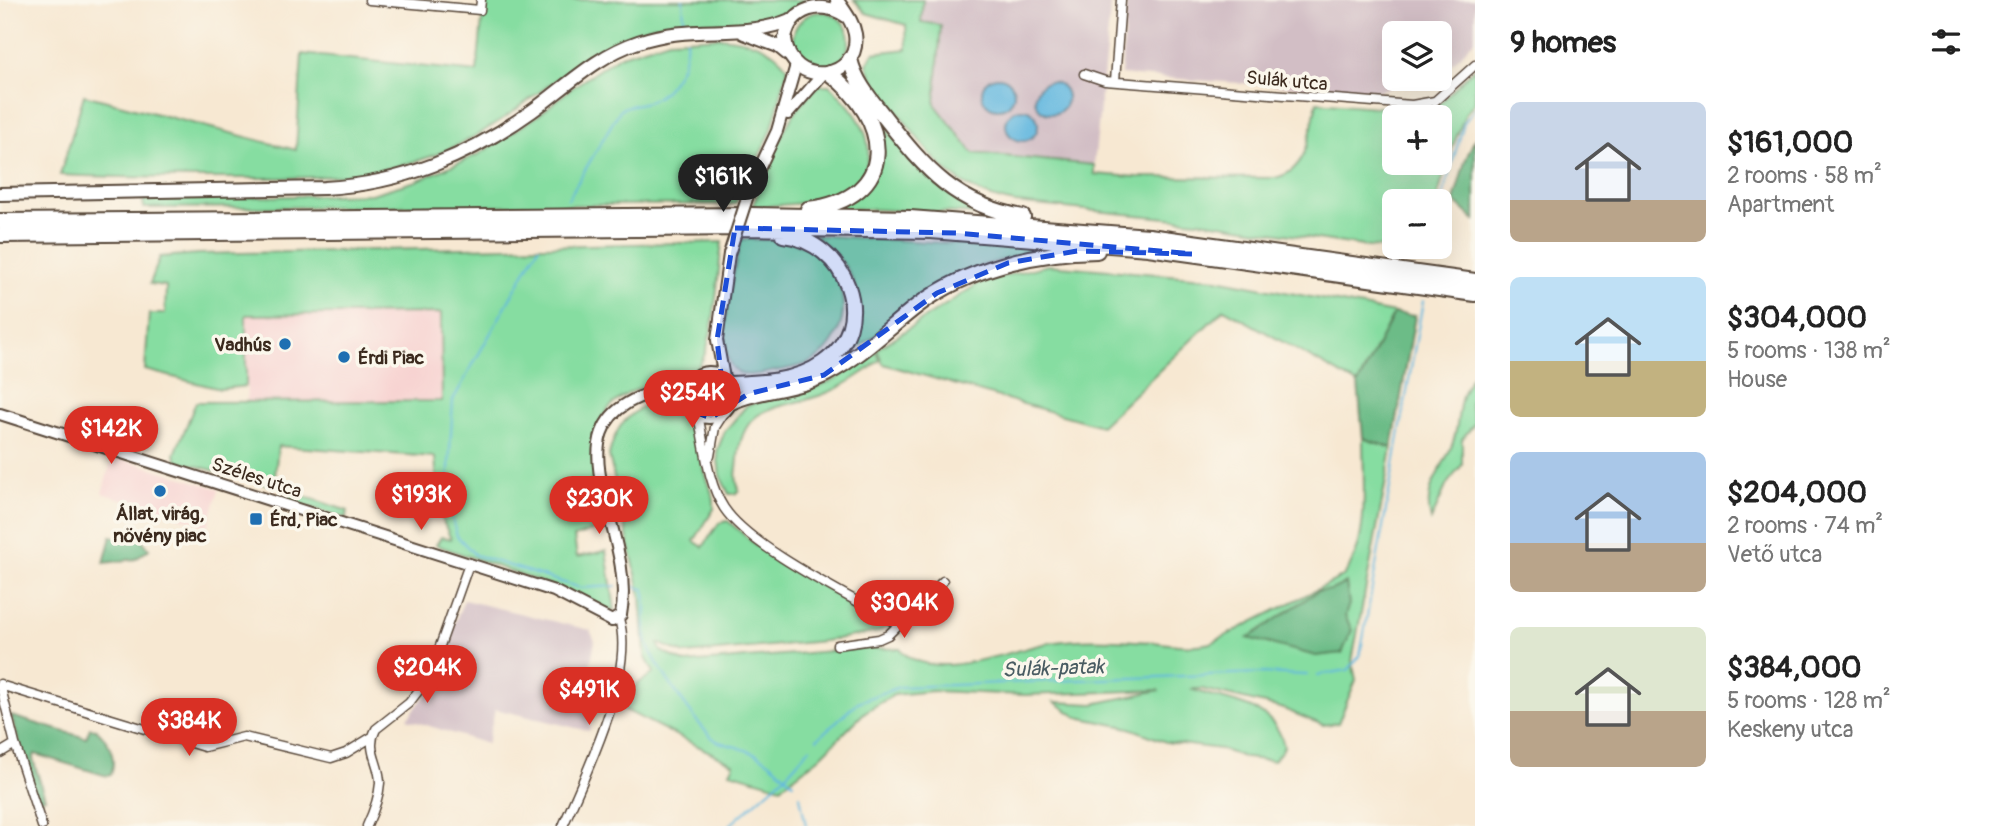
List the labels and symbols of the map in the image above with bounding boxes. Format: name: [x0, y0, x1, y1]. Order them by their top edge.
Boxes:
street label: Sulák utca: [1245, 65, 1329, 97]
pin: $161K: [674, 154, 772, 214]
place label: Vadhús: [214, 333, 271, 357]
marker: Vadhús: [277, 336, 293, 352]
place label: Érdi Piac: [358, 346, 425, 370]
marker: Érdi Piac: [336, 349, 352, 365]
pin: $254K: [643, 370, 741, 430]
pin: $142K: [62, 406, 160, 466]
street label: Széles utca: [209, 452, 305, 504]
pin: $193K: [372, 472, 470, 532]
pin: $230K: [550, 476, 648, 536]
marker: Állat, virág, növény piac: [152, 483, 168, 499]
place label: Állat, virág, növény piac: [113, 502, 207, 548]
place label: Érd, Piac: [270, 508, 338, 532]
marker: Érd, Piac: [248, 511, 264, 527]
pin: $304K: [855, 580, 953, 640]
pin: $204K: [378, 646, 476, 705]
water label: Sulák-patak: [1002, 653, 1106, 684]
pin: $491K: [540, 668, 638, 727]
pin: $384K: [140, 698, 238, 758]

